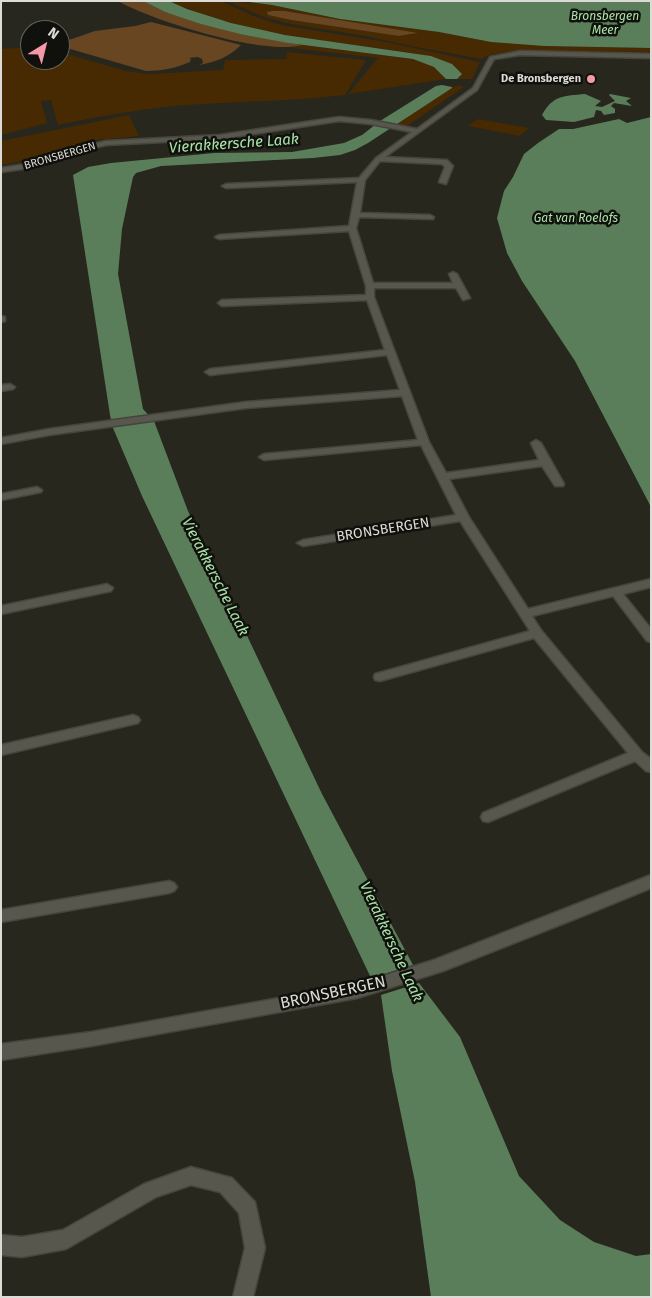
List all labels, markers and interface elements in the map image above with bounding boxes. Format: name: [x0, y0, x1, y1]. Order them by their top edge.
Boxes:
water label: Bronsbergen Meer: [571, 10, 639, 38]
north arrow: [20, 20, 70, 70]
text: N: [45, 24, 62, 43]
place label: De Bronsbergen: [501, 72, 581, 86]
marker: De Bronsbergen: [585, 73, 597, 85]
water label: Vierakkersche Laak: [168, 130, 300, 158]
street label: BRONSBERGEN: [23, 139, 97, 173]
water label: Gat van Roelofs: [534, 212, 618, 226]
street label: BRONSBERGEN: [335, 514, 431, 546]
water label: Vierakkersche Laak: [177, 515, 253, 639]
water label: Vierakkersche Laak: [355, 879, 427, 1005]
street label: BRONSBERGEN: [278, 972, 388, 1014]

